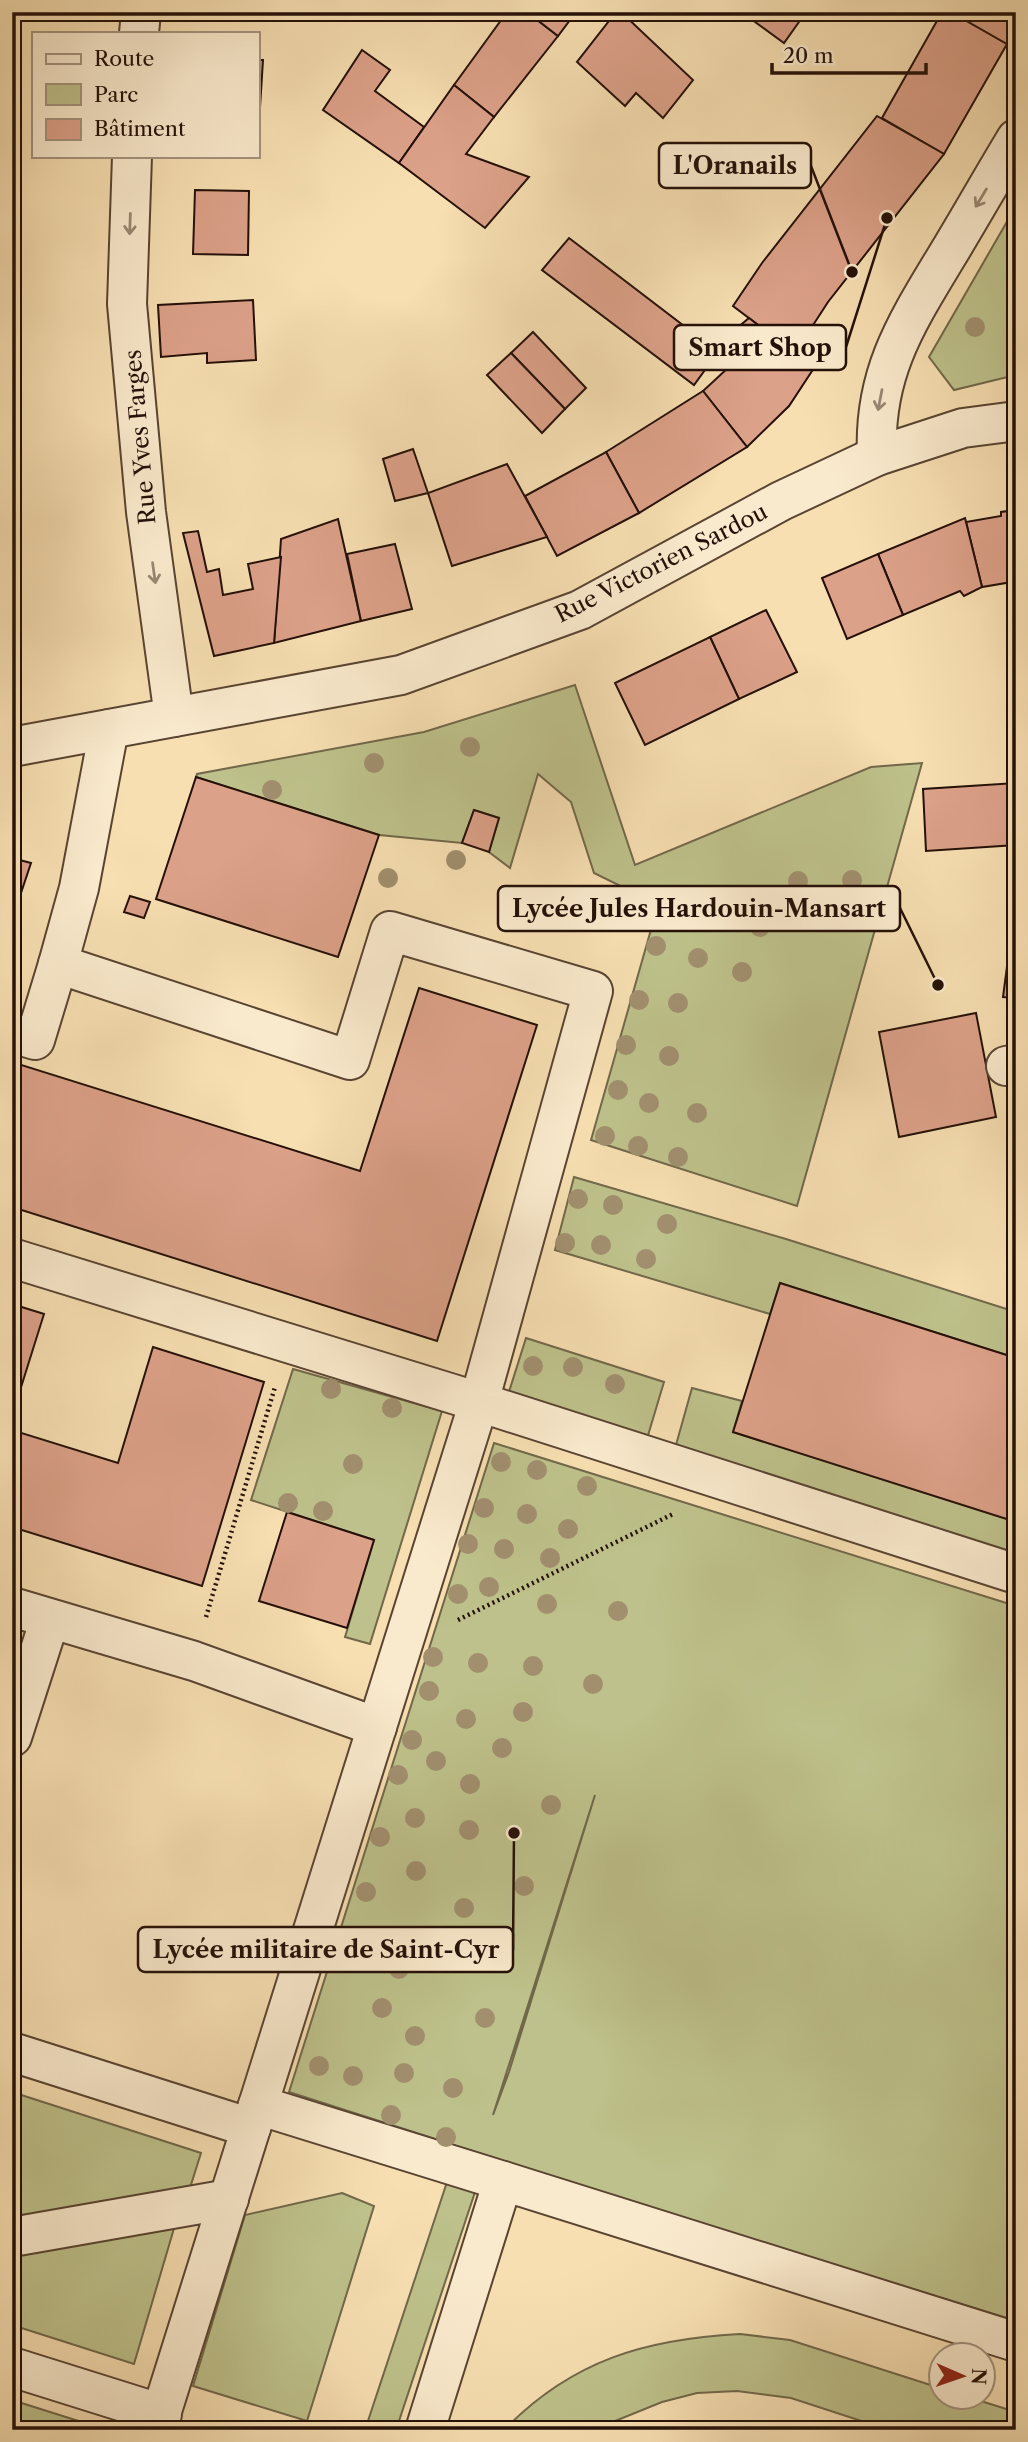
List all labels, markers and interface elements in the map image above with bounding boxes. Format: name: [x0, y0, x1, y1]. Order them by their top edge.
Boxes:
legend: [32, 32, 259, 158]
scale bar: [772, 32, 926, 76]
text: 20 m: [783, 43, 834, 68]
text: Route: [94, 46, 154, 71]
text: Parc: [94, 82, 138, 107]
text: Bâtiment: [94, 116, 186, 141]
callout: L'Oranails: [659, 143, 811, 188]
text: L'Oranails: [673, 151, 797, 180]
one-way arrow: [974, 187, 988, 207]
one-way arrow: [123, 212, 136, 235]
callout: Smart Shop: [674, 325, 846, 370]
text: Smart Shop: [688, 333, 832, 362]
street label: Rue Yves Farges: [118, 348, 162, 526]
one-way arrow: [873, 388, 886, 411]
street label: Rue Victorien Sardou: [550, 497, 772, 629]
one-way arrow: [148, 561, 161, 583]
callout: Lycée Jules Hardouin-Mansart: [498, 886, 900, 931]
text: Lycée Jules Hardouin-Mansart: [512, 894, 886, 923]
callout: Lycée militaire de Saint-Cyr: [138, 1927, 513, 1972]
text: Lycée militaire de Saint-Cyr: [152, 1935, 500, 1964]
north arrow: [926, 2340, 996, 2410]
text: N: [967, 2368, 990, 2385]

